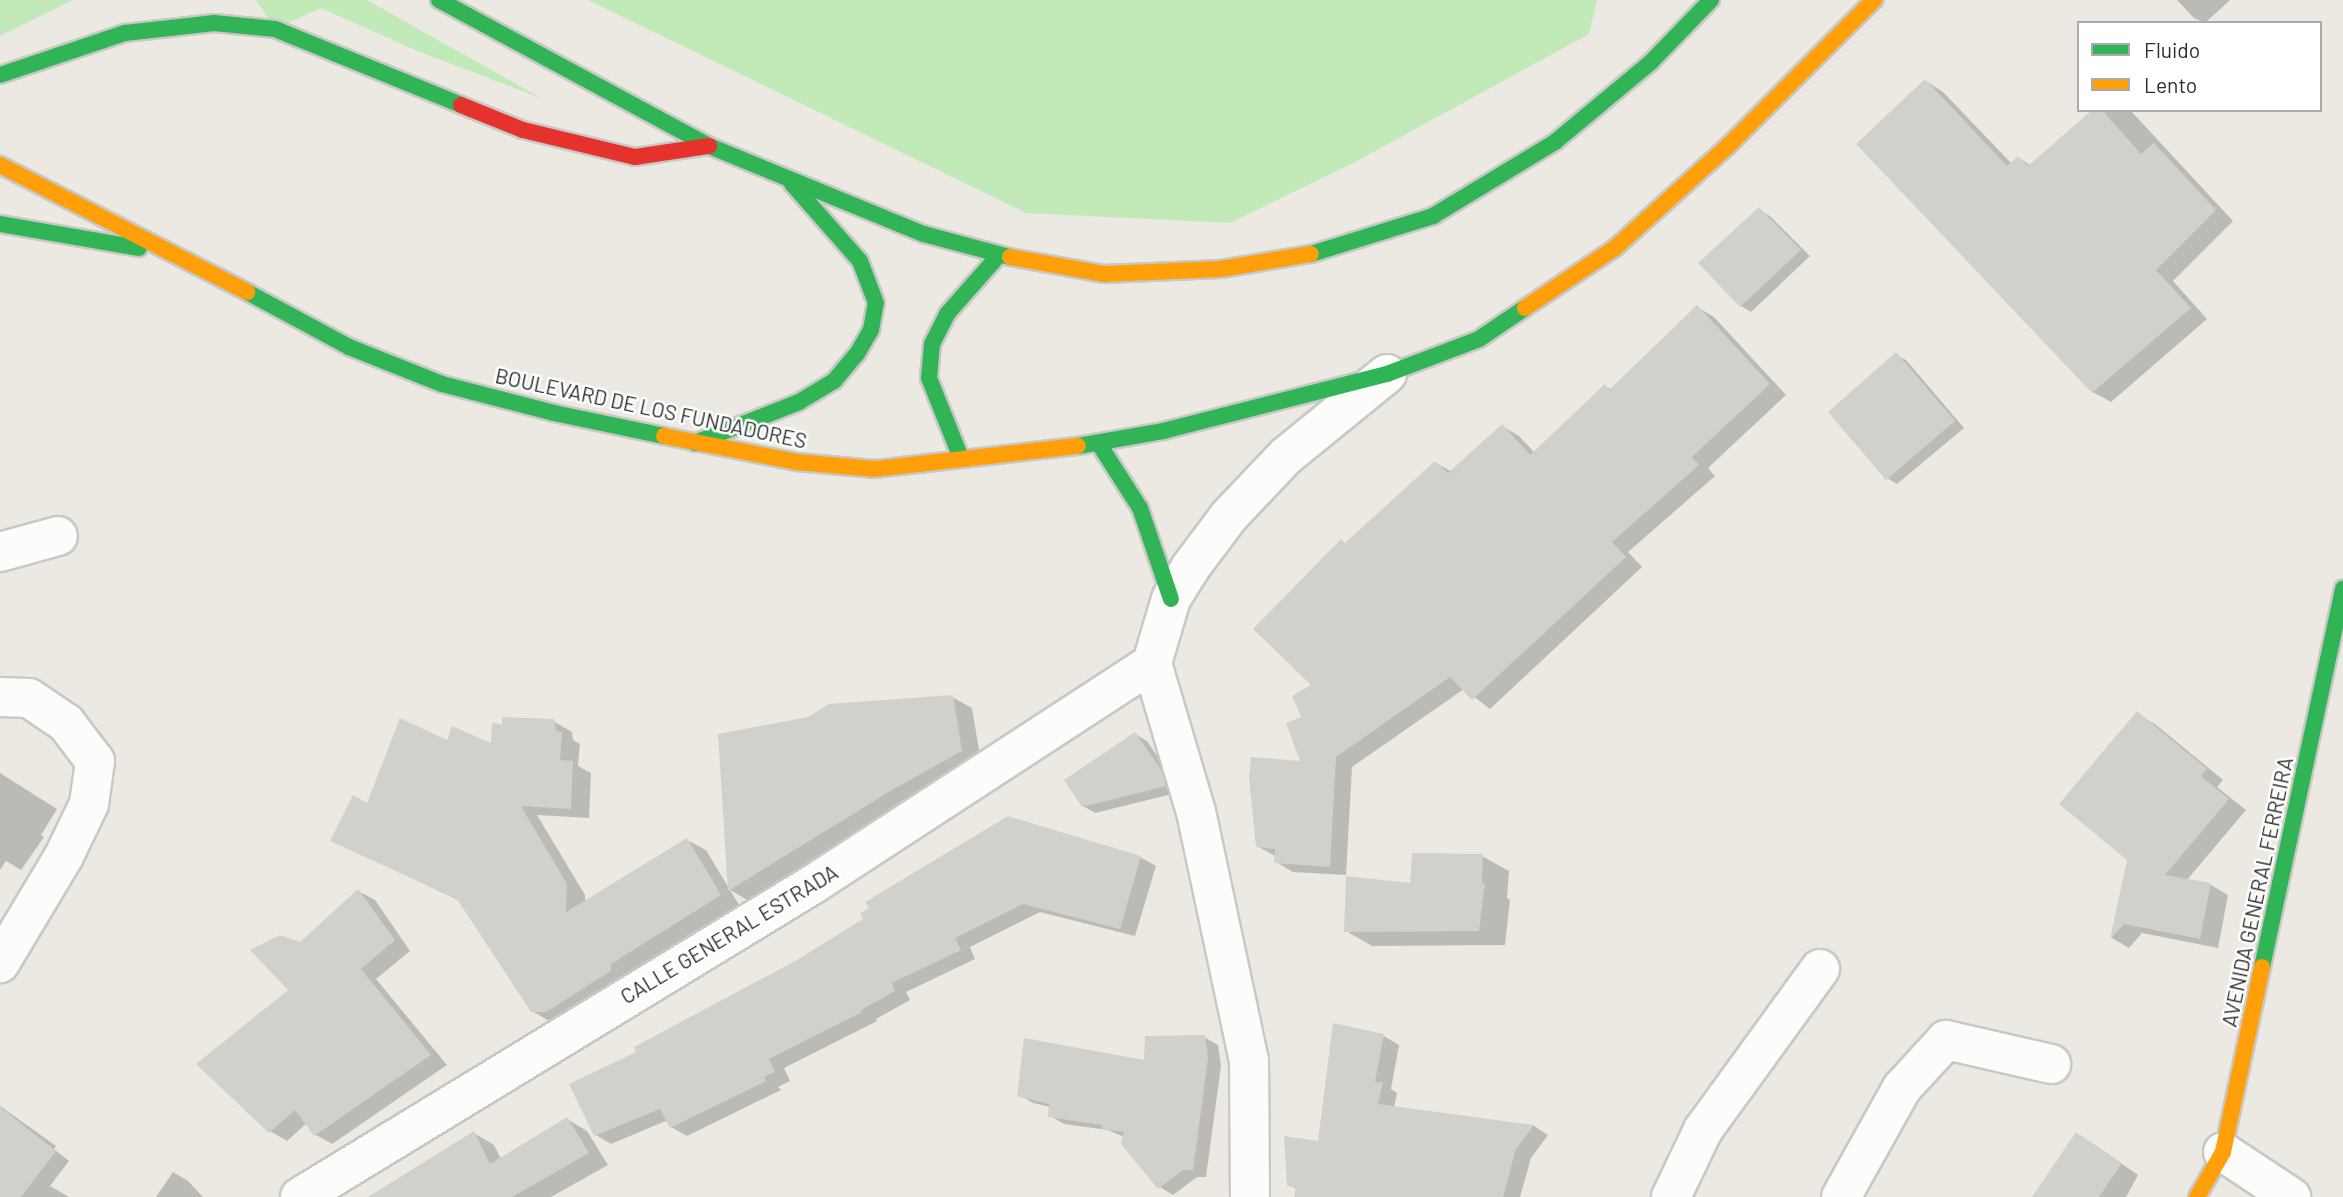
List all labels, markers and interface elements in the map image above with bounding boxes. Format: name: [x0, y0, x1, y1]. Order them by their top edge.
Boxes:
legend: [2077, 21, 2322, 112]
text: Fluido: [2144, 37, 2200, 62]
text: Lento: [2144, 72, 2197, 97]
street label: BOULEVARD DE LOS FUNDADORES: [493, 363, 809, 453]
street label: AVENIDA GENERAL FERREIRA: [2216, 755, 2298, 1029]
street label: CALLE GENERAL ESTRADA: [616, 859, 842, 1009]

